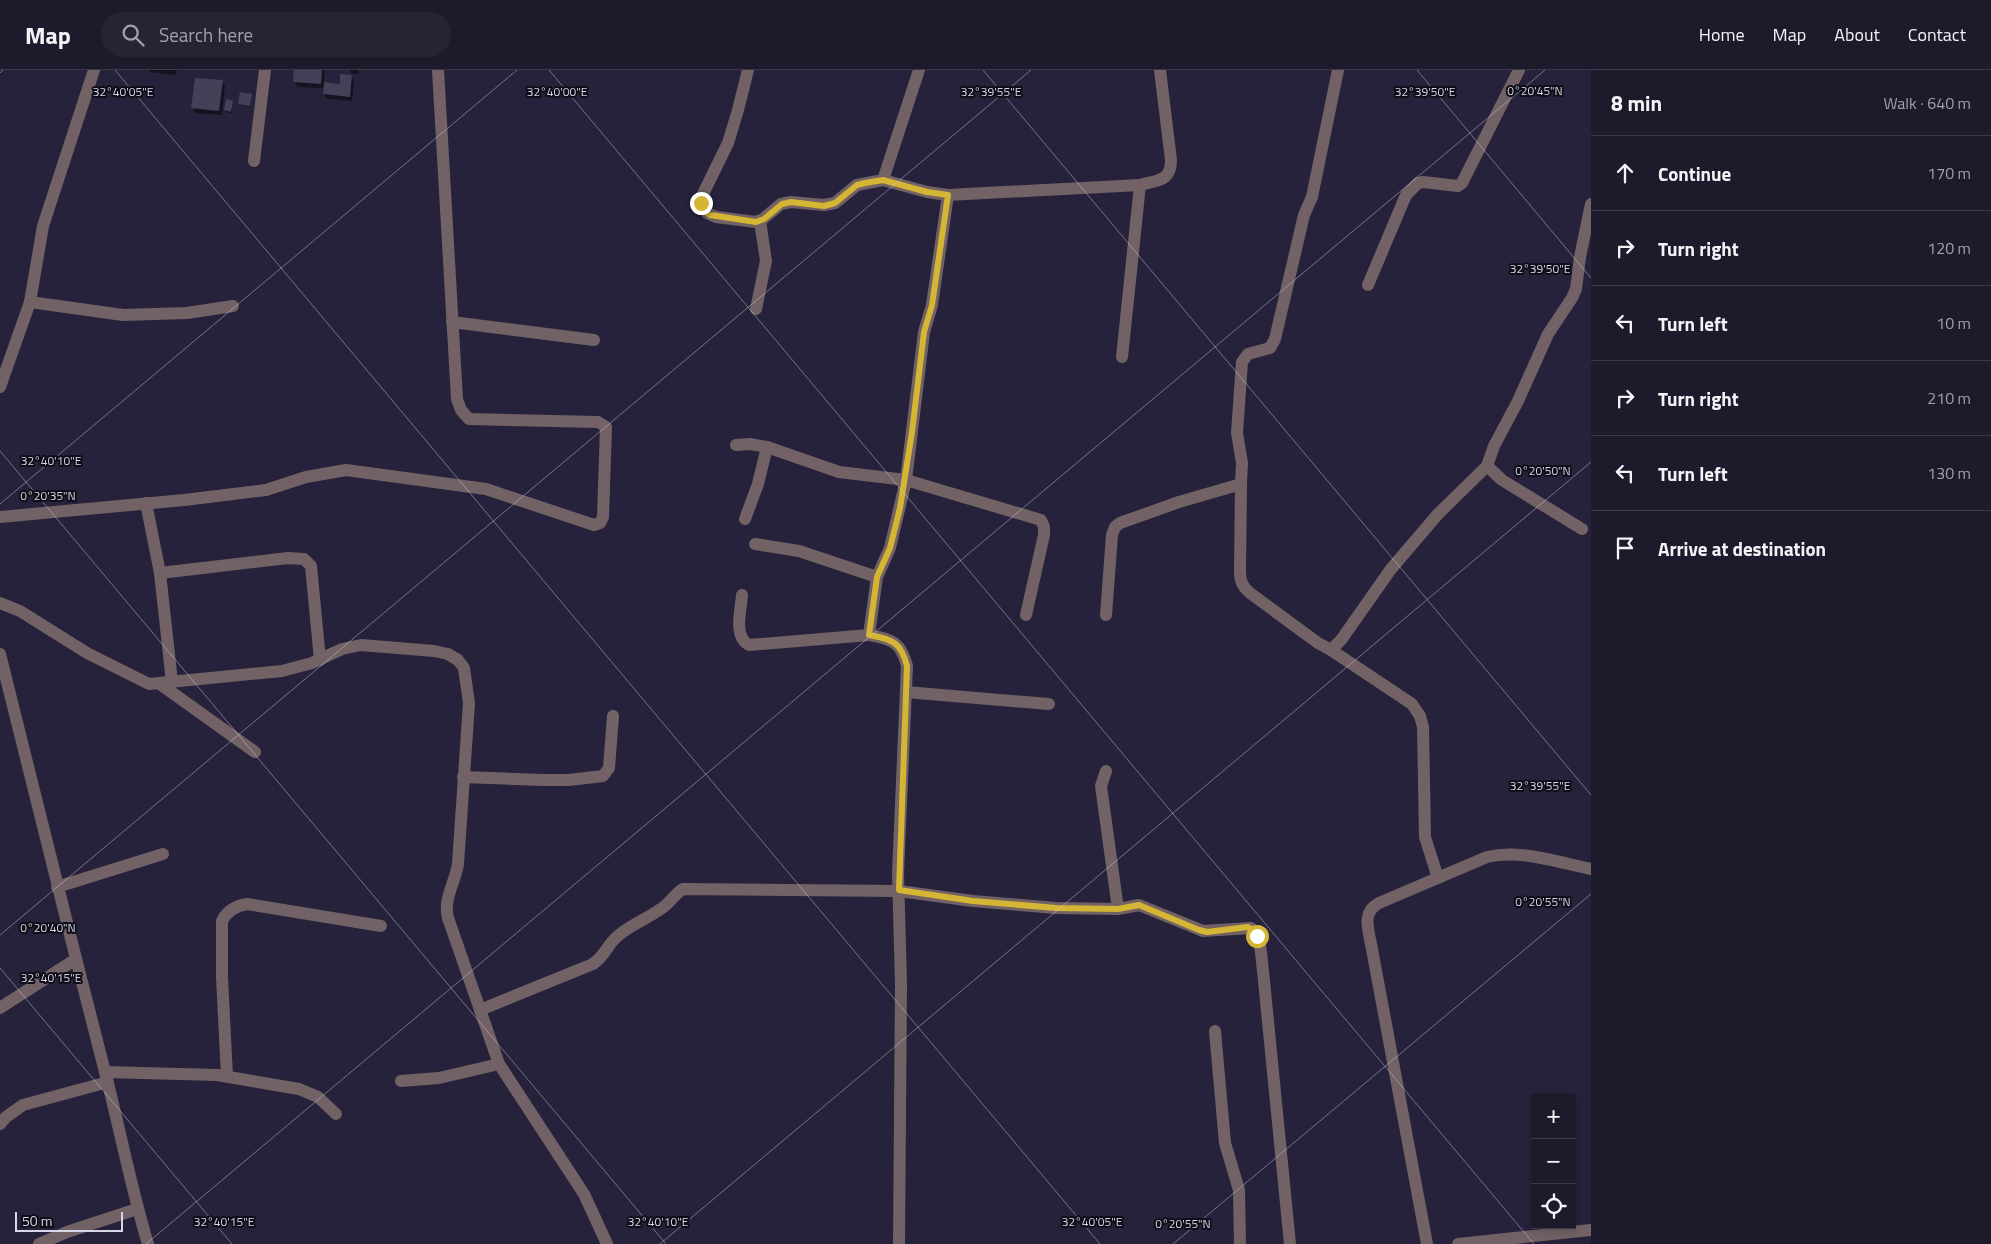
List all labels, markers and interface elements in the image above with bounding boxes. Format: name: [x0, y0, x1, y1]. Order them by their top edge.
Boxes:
search box: [101, 12, 451, 57]
text: Map: [25, 17, 71, 53]
text: Search here: [159, 20, 253, 49]
icon: search: [119, 21, 147, 49]
text: Home: [1699, 21, 1745, 48]
text: Map: [1773, 21, 1806, 48]
text: About: [1834, 21, 1880, 48]
text: Contact: [1908, 21, 1966, 48]
text: 0°20'45"N: [1507, 81, 1563, 100]
text: 32°40'05"E: [93, 82, 154, 101]
text: 32°40'00"E: [527, 82, 588, 101]
text: 32°39'55"E: [961, 82, 1022, 101]
text: 32°39'50"E: [1395, 82, 1456, 101]
text: 8 min: [1611, 87, 1662, 119]
text: Walk · 640 m: [1883, 91, 1971, 115]
icon: ahead: [1611, 159, 1639, 187]
text: Continue: [1658, 159, 1731, 188]
text: 170 m: [1927, 161, 1971, 185]
route end: [690, 192, 713, 215]
icon: right: [1611, 234, 1639, 262]
text: Turn right: [1658, 234, 1739, 263]
text: 120 m: [1927, 236, 1971, 260]
text: 32°39'50"E: [1510, 259, 1571, 278]
icon: left: [1611, 309, 1639, 337]
text: Turn left: [1658, 309, 1728, 338]
text: 10 m: [1936, 311, 1971, 335]
icon: right: [1611, 384, 1639, 412]
text: Turn right: [1658, 384, 1739, 413]
text: 210 m: [1927, 386, 1971, 410]
text: 32°40'10"E: [21, 451, 82, 470]
icon: left: [1611, 459, 1639, 487]
text: Turn left: [1658, 459, 1728, 488]
text: 0°20'50"N: [1515, 461, 1571, 480]
text: 130 m: [1927, 461, 1971, 485]
text: 0°20'35"N: [20, 486, 76, 505]
icon: arrive: [1611, 534, 1639, 562]
text: Arrive at destination: [1658, 534, 1826, 563]
text: 32°39'55"E: [1510, 776, 1571, 795]
text: 0°20'55"N: [1515, 892, 1571, 911]
text: 0°20'40"N: [20, 918, 76, 937]
route start: [1246, 925, 1269, 948]
text: 32°40'15"E: [21, 968, 82, 987]
map controls: [1531, 1094, 1576, 1229]
button: +: [1531, 1094, 1576, 1139]
button: −: [1531, 1139, 1576, 1184]
button: locate: [1531, 1184, 1576, 1229]
scale bar: [15, 1209, 122, 1232]
text: 50 m: [22, 1210, 52, 1231]
text: 32°40'15"E: [194, 1212, 255, 1231]
text: 32°40'10"E: [628, 1212, 689, 1231]
text: 32°40'05"E: [1062, 1212, 1123, 1231]
text: 0°20'55"N: [1155, 1214, 1211, 1233]

